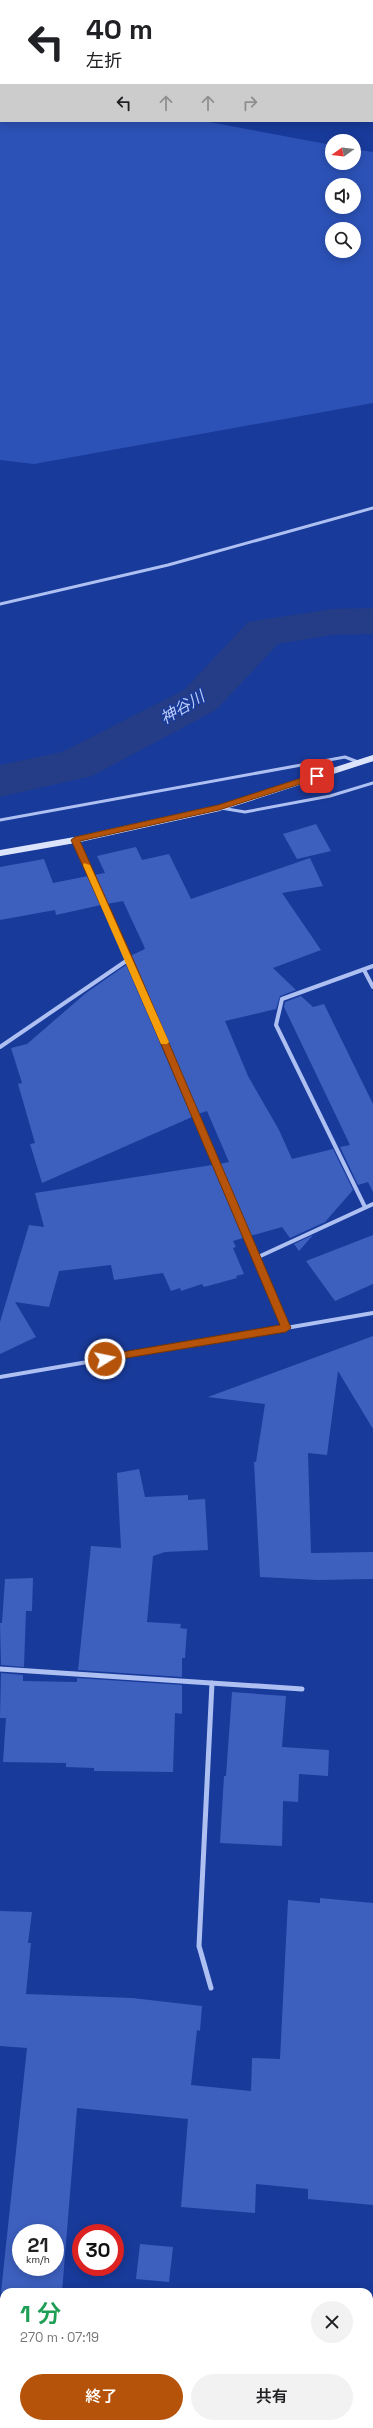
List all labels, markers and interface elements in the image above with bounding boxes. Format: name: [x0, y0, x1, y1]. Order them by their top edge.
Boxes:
text: 40 m: [86, 11, 153, 47]
icon: left: [20, 16, 72, 68]
text: 左折: [86, 49, 122, 72]
icon: left: [113, 92, 135, 114]
icon: ahead: [155, 92, 177, 114]
icon: ahead: [197, 92, 219, 114]
icon: right: [239, 92, 261, 114]
north arrow: [325, 134, 361, 170]
map controls: [325, 134, 361, 258]
button: sound: [325, 178, 361, 214]
button: search: [325, 222, 361, 258]
water label: 神谷川: [156, 685, 210, 729]
pin: [300, 759, 334, 793]
icon: arrive: [306, 765, 328, 787]
position arrow: [84, 1338, 126, 1380]
speed limit sign: 30: [72, 2224, 124, 2276]
text: 21: [28, 2232, 48, 2258]
text: km/h: [26, 2253, 50, 2266]
text: 1 分: [20, 2298, 61, 2329]
button: close: [311, 2301, 353, 2343]
text: 270 m · 07:19: [20, 2329, 99, 2346]
button: 終了: [20, 2374, 183, 2420]
button: 共有: [191, 2374, 353, 2420]

